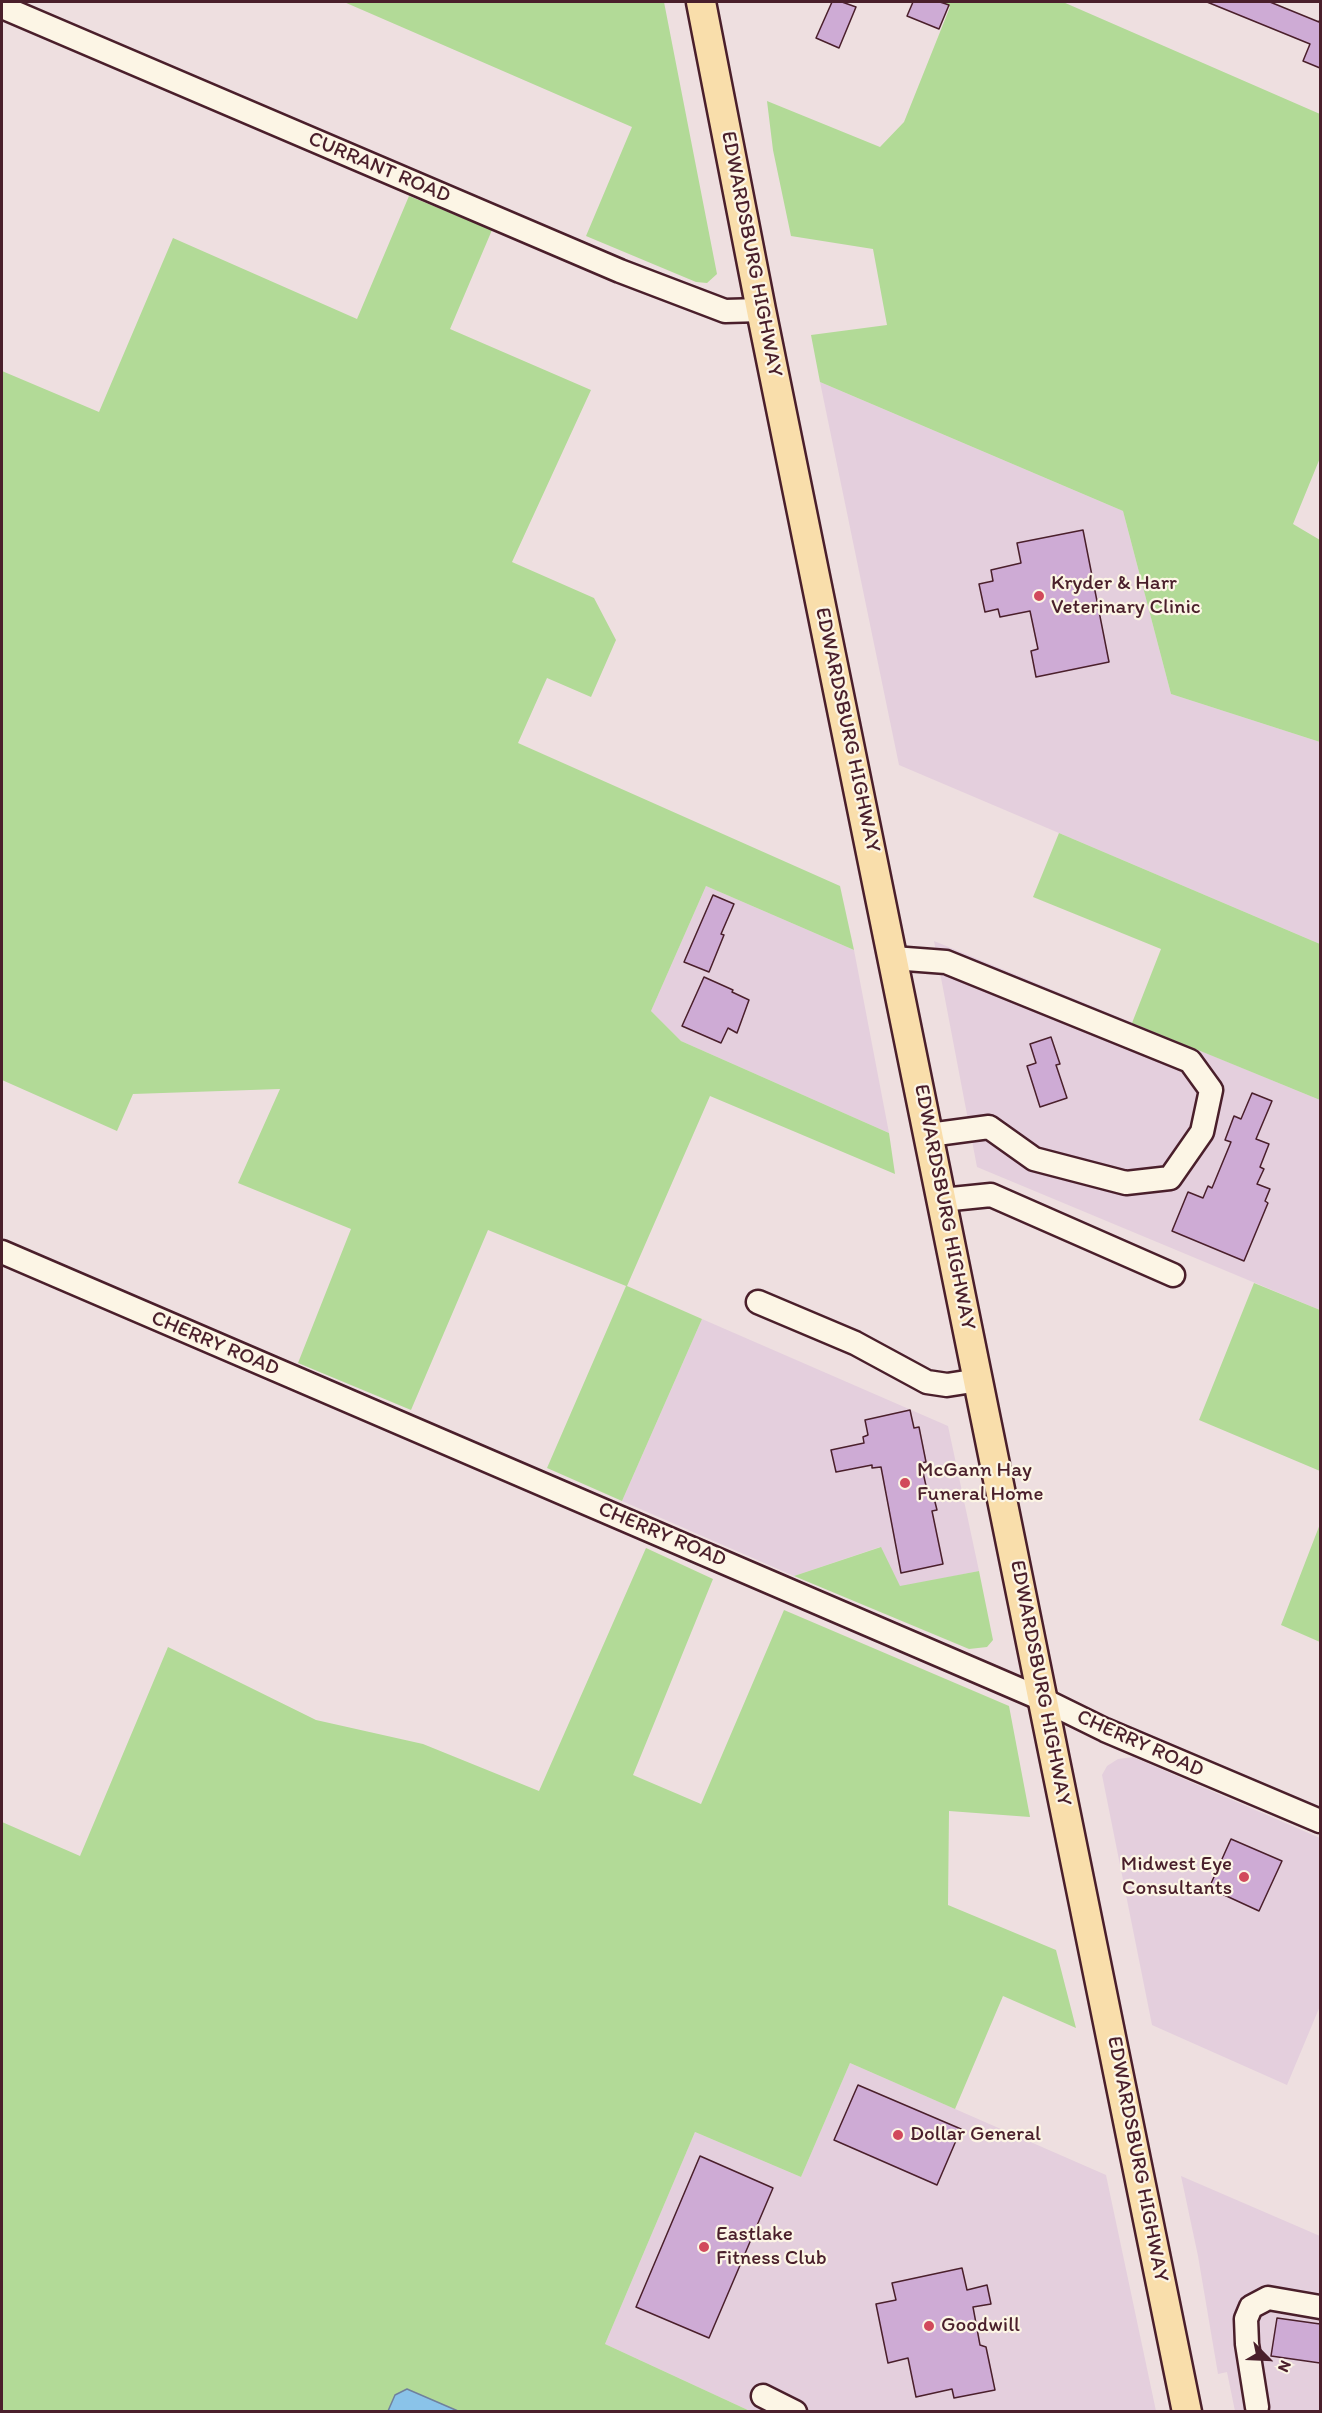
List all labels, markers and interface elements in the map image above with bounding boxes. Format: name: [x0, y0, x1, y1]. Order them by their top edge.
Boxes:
street label: CURRANT ROAD: [304, 127, 454, 209]
street label: EDWARDSBURG HIGHWAY: [715, 129, 787, 379]
place label: Kryder & Harr Veterinary Clinic: [1051, 571, 1201, 621]
marker: Kryder & Harr Veterinary Clinic: [1032, 589, 1046, 603]
street label: EDWARDSBURG HIGHWAY: [809, 605, 885, 855]
street label: EDWARDSBURG HIGHWAY: [908, 1082, 980, 1332]
street label: CHERRY ROAD: [147, 1306, 283, 1382]
place label: McGann Hay Funeral Home: [917, 1458, 1043, 1508]
marker: McGann Hay Funeral Home: [898, 1476, 912, 1490]
street label: CHERRY ROAD: [594, 1497, 730, 1573]
street label: EDWARDSBURG HIGHWAY: [1004, 1558, 1076, 1808]
street label: CHERRY ROAD: [1072, 1705, 1208, 1783]
place label: Midwest Eye Consultants: [1121, 1852, 1232, 1902]
marker: Midwest Eye Consultants: [1237, 1870, 1251, 1884]
street label: EDWARDSBURG HIGHWAY: [1101, 2034, 1173, 2284]
place label: Dollar General: [910, 2122, 1041, 2148]
marker: Dollar General: [891, 2128, 905, 2142]
place label: Eastlake Fitness Club: [716, 2222, 827, 2272]
marker: Eastlake Fitness Club: [697, 2240, 711, 2254]
place label: Goodwill: [941, 2313, 1020, 2339]
marker: Goodwill: [922, 2319, 936, 2333]
north arrow: [1238, 2329, 1298, 2389]
text: N: [1274, 2358, 1296, 2375]

